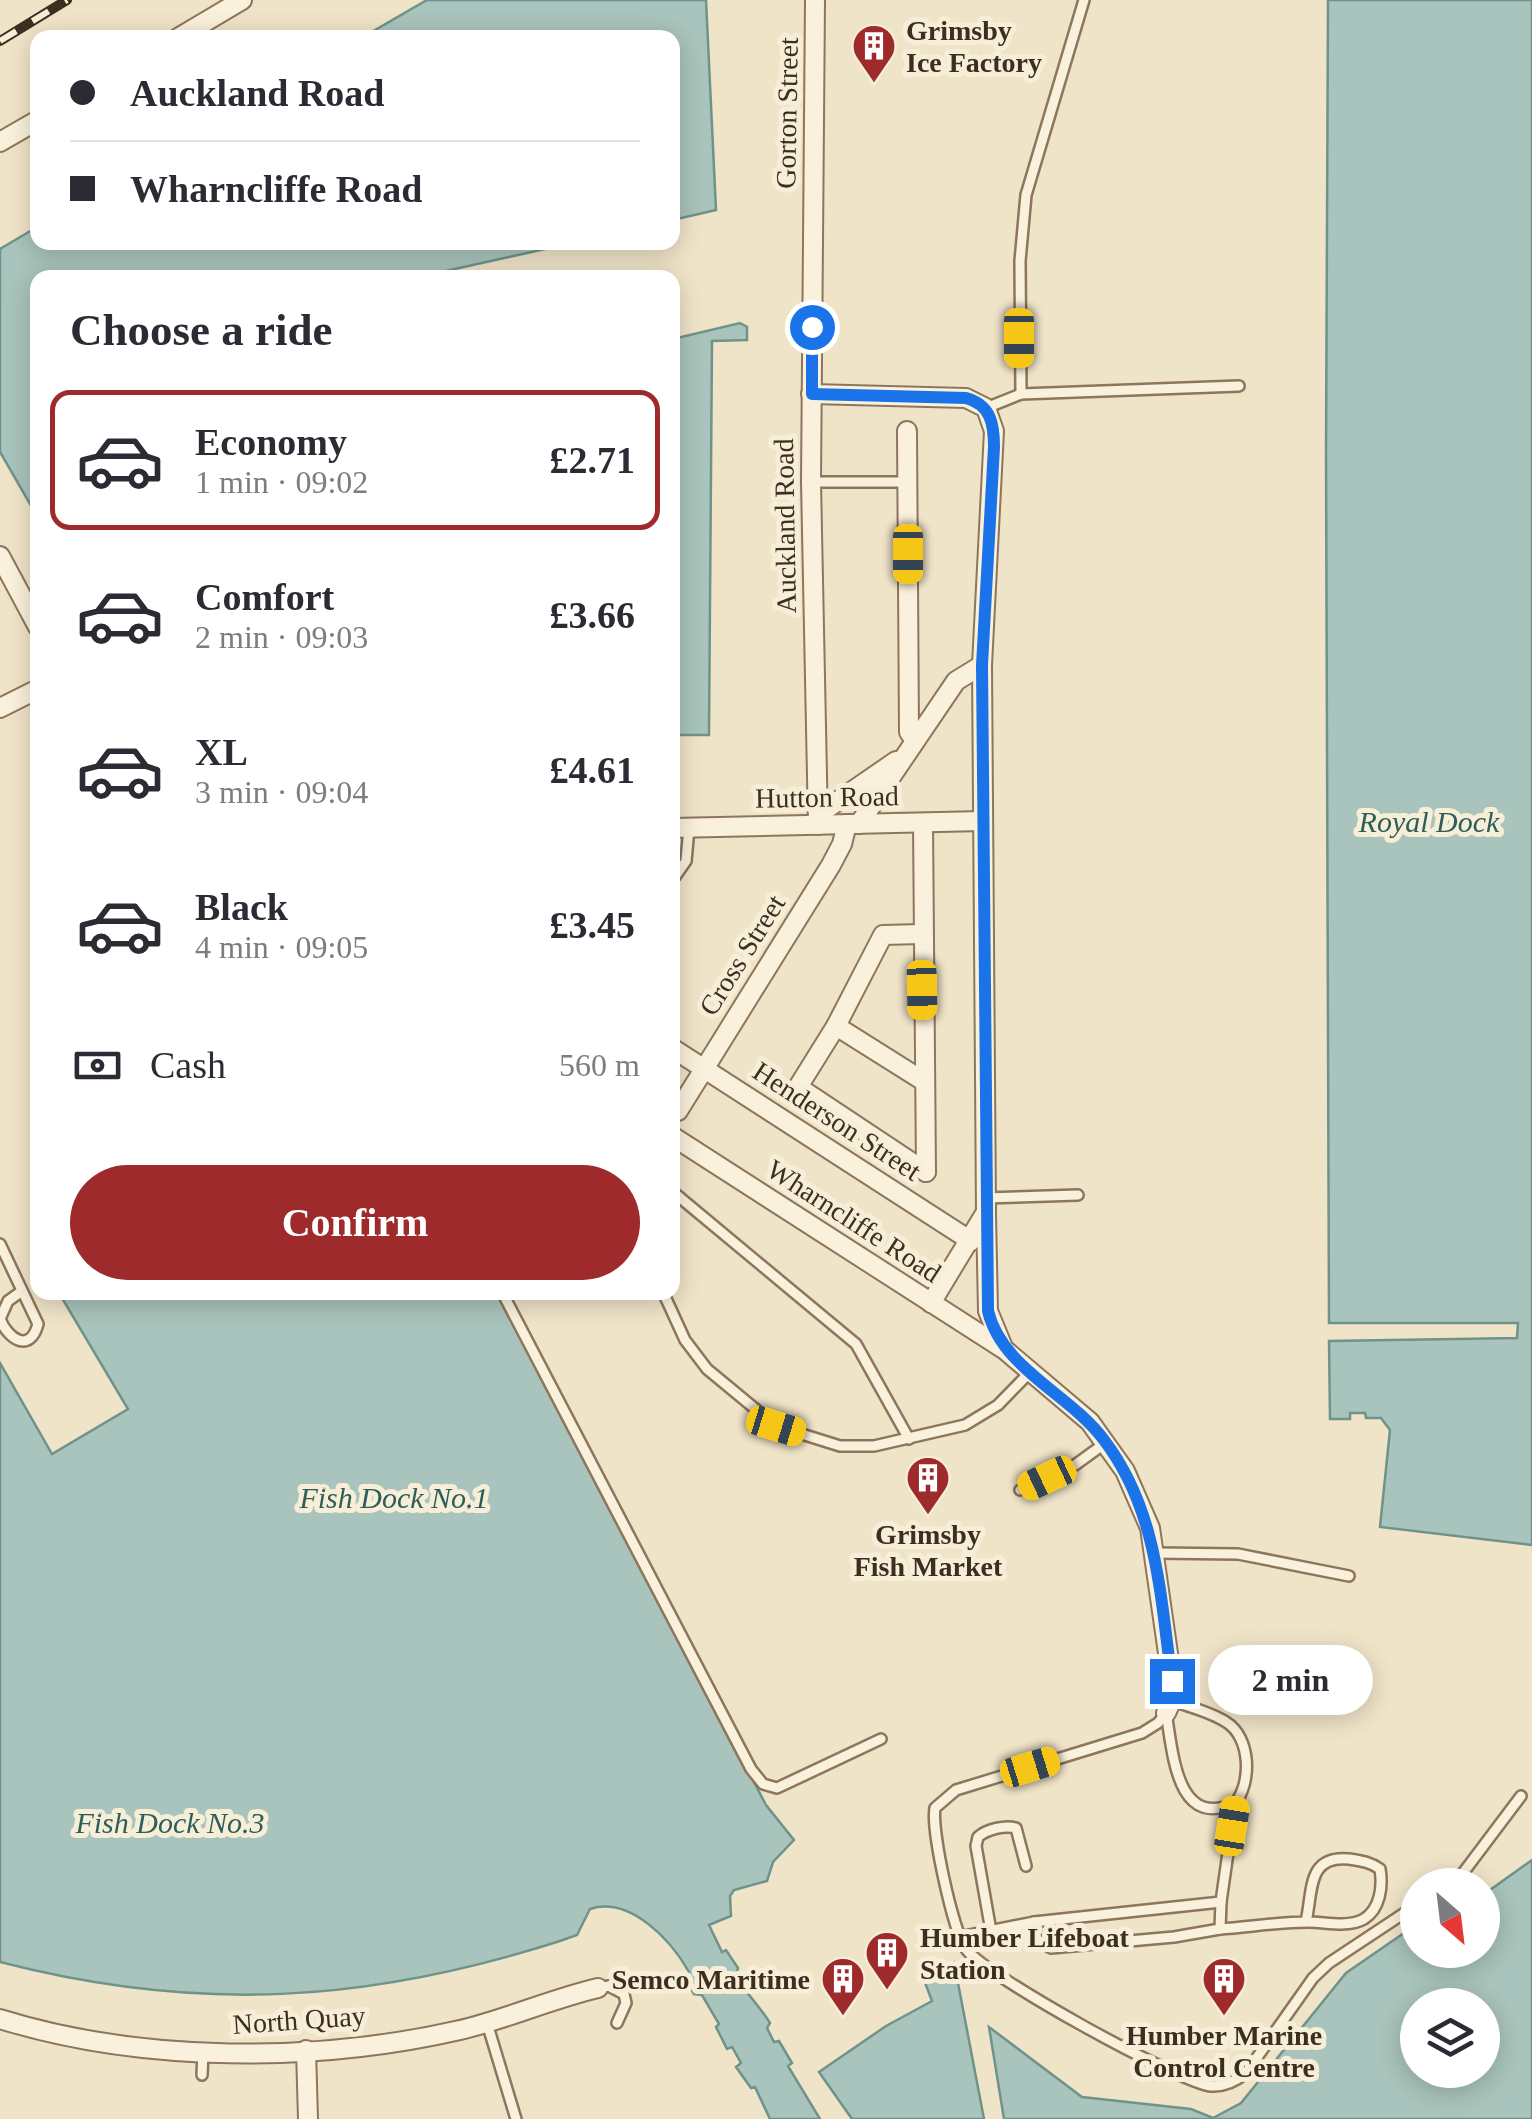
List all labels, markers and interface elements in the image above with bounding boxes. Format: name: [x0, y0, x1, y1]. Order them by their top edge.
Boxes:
place label: Grimsby Ice Factory: [906, 15, 1042, 78]
building icon: Grimsby Ice Factory: [851, 23, 897, 84]
street label: Gorton Street: [770, 37, 804, 189]
text: Auckland Road: [130, 72, 384, 114]
text: Wharncliffe Road: [130, 168, 422, 210]
text: Choose a ride: [70, 305, 333, 355]
route start: [790, 305, 835, 350]
car: [1004, 308, 1034, 368]
icon: car: [75, 415, 165, 505]
text: Economy: [195, 421, 347, 463]
street label: Auckland Road: [768, 438, 802, 614]
text: £2.71: [550, 439, 635, 481]
text: 1 min · 09:02: [195, 464, 368, 500]
car: [893, 524, 923, 584]
icon: car: [75, 570, 165, 660]
text: Comfort: [195, 576, 334, 618]
text: £3.66: [550, 594, 635, 636]
text: 2 min · 09:03: [195, 619, 368, 655]
icon: car: [75, 725, 165, 815]
text: XL: [195, 731, 248, 773]
text: £4.61: [550, 749, 635, 791]
text: 3 min · 09:04: [195, 774, 368, 810]
street label: Hutton Road: [755, 780, 899, 814]
water label: Royal Dock: [1358, 805, 1500, 838]
icon: car: [75, 880, 165, 970]
text: Black: [195, 886, 288, 928]
street label: Cross Street: [693, 889, 791, 1021]
text: £3.45: [550, 904, 635, 946]
text: 4 min · 09:05: [195, 929, 368, 965]
car: [906, 960, 938, 1020]
icon: cash: [70, 1038, 125, 1093]
text: Cash: [150, 1044, 226, 1086]
text: 560 m: [559, 1047, 640, 1083]
street label: Henderson Street: [747, 1055, 927, 1187]
street label: Wharncliffe Road: [761, 1153, 947, 1289]
button: Confirm: [70, 1165, 640, 1280]
car: [743, 1403, 809, 1449]
car: [1013, 1452, 1081, 1504]
building icon: Grimsby Fish Market: [905, 1455, 951, 1516]
water label: Fish Dock No.1: [298, 1481, 489, 1514]
place label: Grimsby Fish Market: [854, 1519, 1003, 1582]
callout: 2 min: [1207, 1646, 1372, 1716]
route end: [1150, 1659, 1195, 1704]
text: 2 min: [1252, 1662, 1329, 1698]
car: [997, 1744, 1063, 1790]
car: [1212, 1794, 1252, 1858]
water label: Fish Dock No.3: [74, 1806, 265, 1839]
north arrow: [1400, 1868, 1500, 1968]
map controls: [1400, 1868, 1500, 2088]
place label: Humber Lifeboat Station: [920, 1922, 1129, 1985]
building icon: Humber Lifeboat Station: [864, 1930, 910, 1991]
building icon: Semco Maritime: [820, 1956, 866, 2017]
building icon: Humber Marine Control Centre: [1201, 1956, 1247, 2017]
place label: Semco Maritime: [612, 1964, 810, 1995]
button: layers: [1400, 1988, 1500, 2088]
street label: North Quay: [232, 2000, 366, 2040]
place label: Humber Marine Control Centre: [1126, 2020, 1322, 2083]

